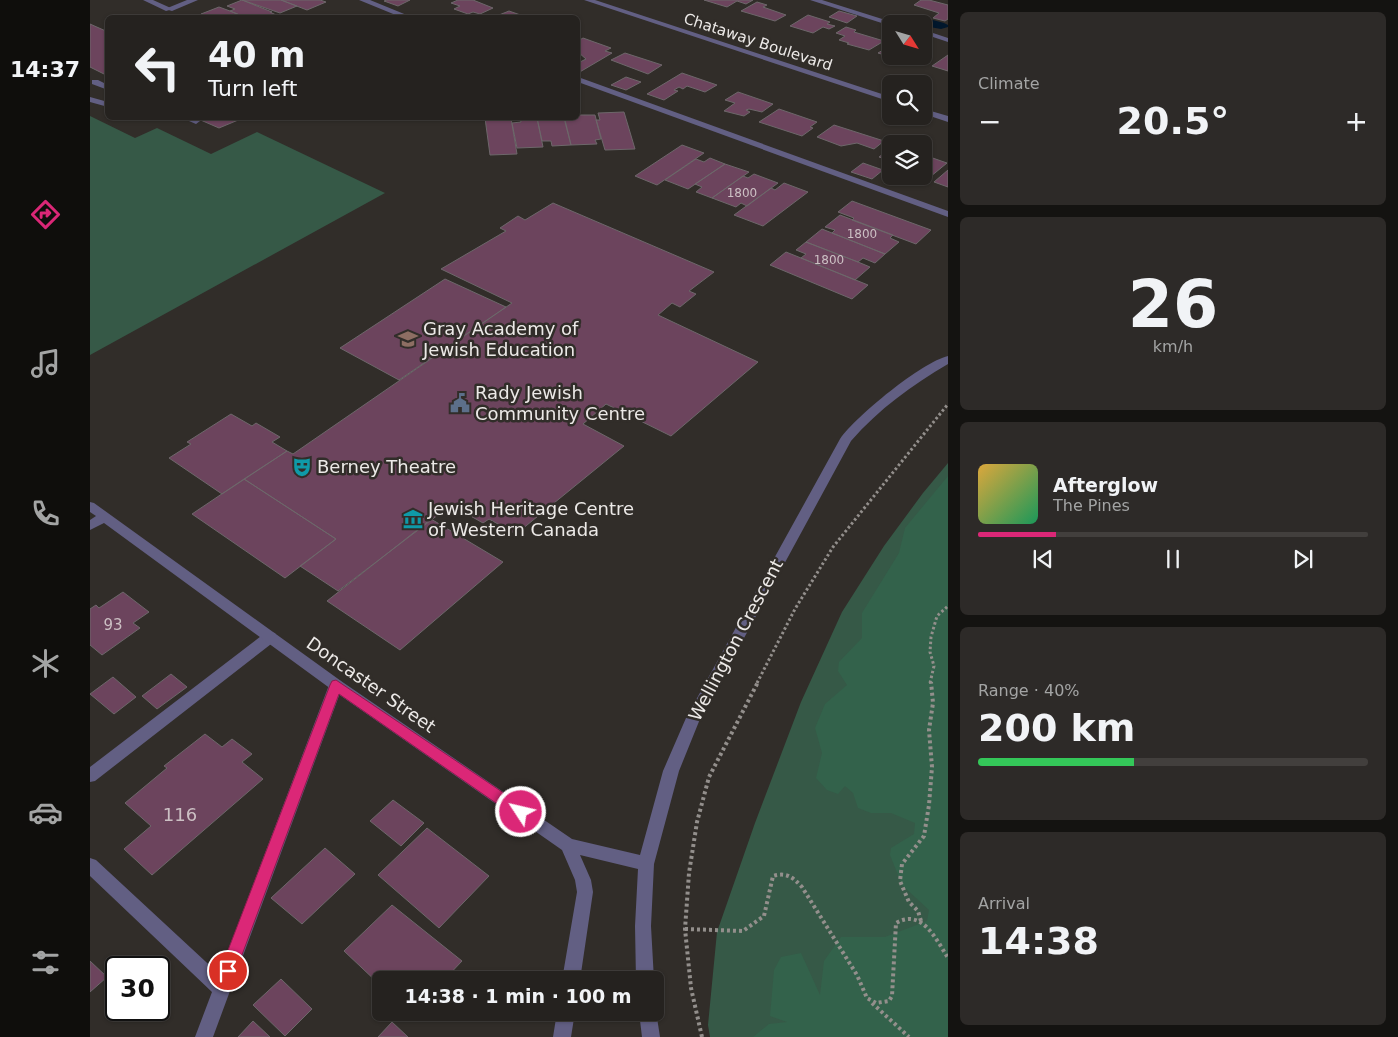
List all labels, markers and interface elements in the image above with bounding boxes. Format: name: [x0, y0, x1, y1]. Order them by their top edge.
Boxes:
street label: Chataway Boulevard: [681, 9, 835, 75]
north arrow: [882, 15, 932, 65]
map controls: [882, 15, 932, 185]
icon: left: [125, 35, 190, 100]
text: 40 m: [208, 35, 305, 75]
text: 14:37: [10, 57, 80, 82]
text: Climate: [978, 74, 1040, 93]
button: search: [882, 75, 932, 125]
text: Turn left: [208, 76, 297, 101]
text: 20.5°: [1117, 99, 1229, 143]
text: −: [978, 105, 1001, 138]
text: +: [1345, 105, 1368, 138]
button: layers: [882, 135, 932, 185]
house number: 1800: [727, 186, 757, 200]
icon: directions: [28, 197, 63, 232]
house number: 1800: [847, 227, 877, 241]
house number: 1800: [814, 253, 844, 267]
text: 26: [1128, 267, 1218, 342]
place label: Gray Academy of Jewish Education: [422, 318, 579, 360]
school or university icon: Gray Academy of Jewish Education: [397, 328, 419, 350]
text: km/h: [1153, 337, 1193, 356]
icon: music: [28, 346, 63, 381]
place label: Rady Jewish Community Centre: [475, 382, 645, 424]
public building icon: Rady Jewish Community Centre: [449, 392, 471, 414]
theatre icon: Berney Theatre: [291, 456, 313, 478]
place label: Berney Theatre: [317, 456, 456, 477]
text: Afterglow: [1053, 474, 1158, 496]
icon: phone: [28, 496, 63, 531]
text: The Pines: [1053, 496, 1130, 515]
place label: Jewish Heritage Centre of Western Canada: [427, 498, 634, 540]
museum icon: Jewish Heritage Centre of Western Canada: [402, 508, 424, 530]
icon: previous: [1029, 545, 1057, 573]
icon: pause: [1159, 545, 1187, 573]
icon: next: [1289, 545, 1317, 573]
street label: Wellington Crescent: [684, 555, 787, 724]
house number: 93: [103, 616, 123, 634]
street label: Doncaster Street: [303, 632, 440, 737]
icon: climate: [28, 646, 63, 681]
text: Range · 40%: [978, 681, 1080, 700]
text: 200 km: [978, 706, 1135, 750]
position arrow: [494, 785, 546, 837]
icon: car: [28, 795, 63, 830]
house number: 116: [163, 804, 197, 825]
text: Arrival: [978, 894, 1030, 913]
text: 14:38: [978, 919, 1099, 963]
icon: filters: [28, 945, 63, 980]
pin: [207, 950, 249, 992]
speed limit sign: 30: [105, 956, 170, 1021]
icon: arrive: [214, 957, 242, 985]
text: 14:38 · 1 min · 100 m: [404, 985, 632, 1007]

